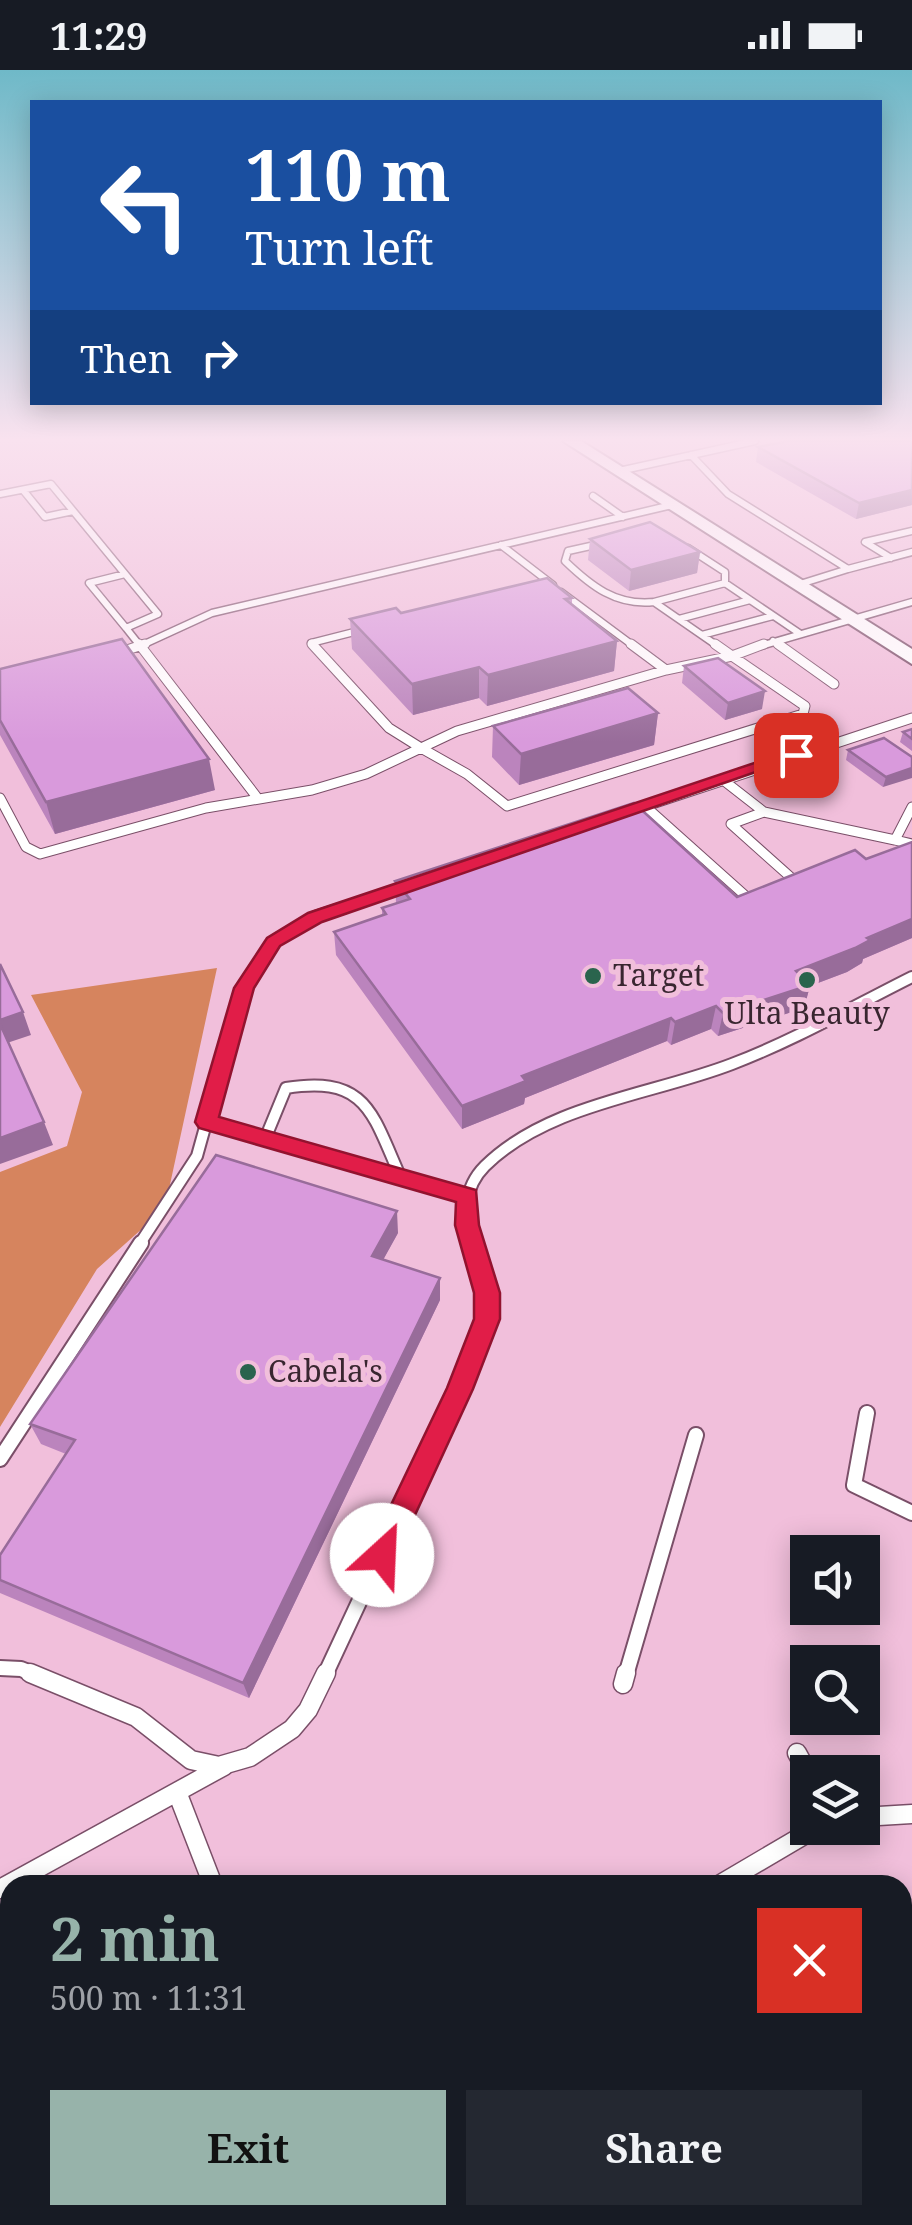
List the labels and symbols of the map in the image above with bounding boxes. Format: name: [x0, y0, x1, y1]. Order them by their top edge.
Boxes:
pin: [754, 713, 839, 798]
place label: Target: [613, 954, 704, 995]
marker: Target: [582, 965, 604, 987]
marker: Ulta Beauty: [796, 969, 818, 991]
place label: Ulta Beauty: [724, 992, 890, 1033]
place label: Cabela's: [268, 1350, 383, 1391]
marker: Cabela's: [237, 1361, 259, 1383]
position arrow: [330, 1503, 434, 1607]

